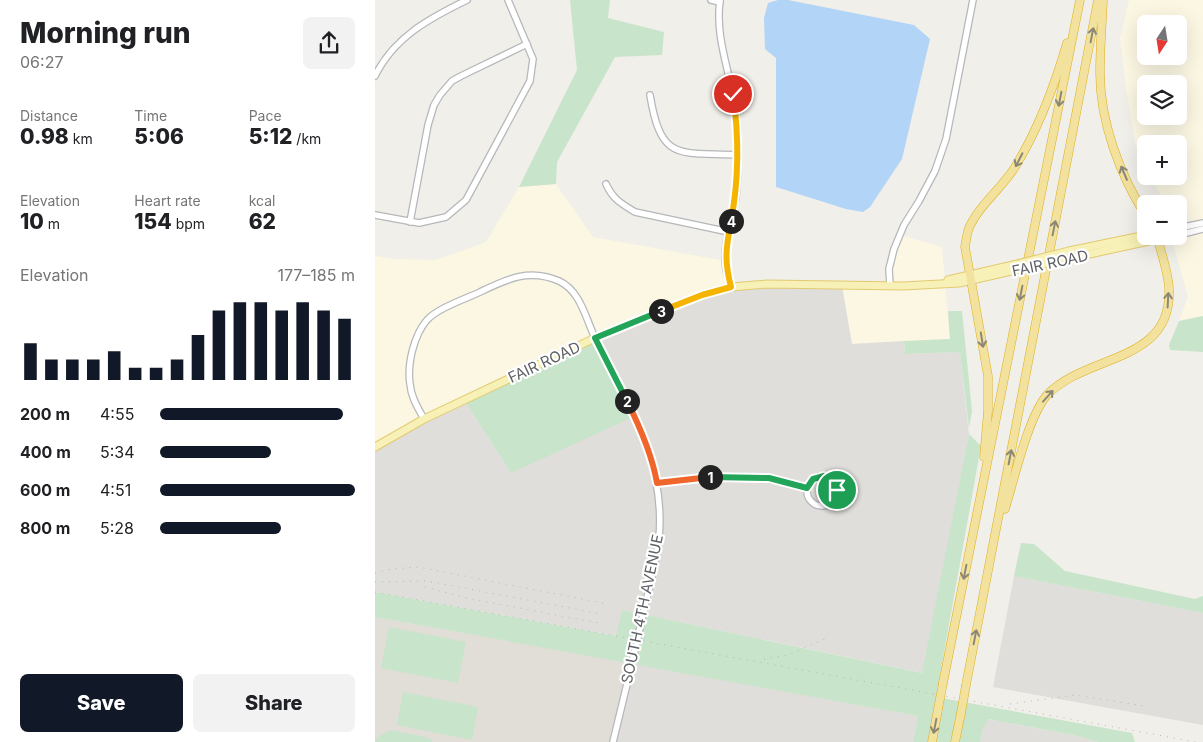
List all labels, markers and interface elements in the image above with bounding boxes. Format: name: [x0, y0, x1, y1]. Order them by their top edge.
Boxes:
north arrow: [1137, 15, 1187, 65]
map controls: [1137, 15, 1187, 245]
text: Morning run: [20, 16, 190, 50]
button: share: [303, 17, 355, 69]
one-way arrow: [1087, 27, 1097, 43]
text: 06:27: [20, 52, 63, 72]
pin: [712, 73, 754, 115]
button: layers: [1137, 75, 1187, 125]
icon: check: [719, 80, 747, 108]
one-way arrow: [1055, 91, 1064, 107]
text: Distance: [20, 107, 78, 124]
text: Time: [134, 107, 167, 124]
text: Pace: [249, 107, 282, 124]
text: 0.98: [20, 124, 69, 149]
text: 5:06: [134, 124, 184, 149]
text: 5:12: [249, 124, 292, 149]
text: km: [69, 130, 93, 147]
text: /km: [292, 130, 321, 147]
button: +: [1137, 135, 1187, 185]
one-way arrow: [1014, 152, 1024, 167]
one-way arrow: [1119, 166, 1129, 181]
text: Elevation: [20, 192, 80, 209]
text: Heart rate: [134, 192, 201, 209]
text: kcal: [249, 192, 275, 209]
button: −: [1137, 195, 1187, 245]
pin: 4: [719, 208, 743, 234]
text: 10: [20, 209, 44, 234]
text: 154: [134, 209, 172, 234]
text: 62: [249, 209, 276, 234]
text: 4: [727, 213, 736, 230]
text: m: [44, 215, 60, 232]
text: bpm: [172, 215, 205, 232]
one-way arrow: [1050, 221, 1060, 237]
street label: FAIR ROAD: [1010, 246, 1090, 280]
text: Elevation: [20, 265, 89, 285]
text: 177–185 m: [277, 265, 355, 285]
one-way arrow: [1016, 284, 1025, 300]
one-way arrow: [1164, 292, 1173, 308]
pin: 3: [649, 298, 673, 324]
text: 3: [657, 303, 666, 320]
one-way arrow: [977, 332, 987, 348]
street label: FAIR ROAD: [505, 337, 583, 387]
pin: 2: [615, 388, 639, 414]
one-way arrow: [1042, 390, 1054, 403]
text: 2: [623, 393, 632, 410]
text: 200 m: [20, 404, 70, 424]
text: 4:55: [100, 404, 134, 424]
text: 400 m: [20, 442, 71, 462]
text: 5:34: [100, 442, 135, 462]
one-way arrow: [1006, 449, 1016, 465]
pin: 1: [697, 464, 723, 490]
text: 1: [707, 469, 714, 486]
pin: [816, 469, 858, 511]
icon: arrive: [823, 476, 851, 504]
text: 600 m: [20, 480, 70, 500]
text: 4:51: [100, 480, 131, 500]
text: 800 m: [20, 518, 70, 538]
text: 5:28: [100, 518, 134, 538]
street label: SOUTH 4TH AVENUE: [617, 533, 667, 685]
one-way arrow: [960, 564, 969, 580]
one-way arrow: [971, 629, 981, 645]
button: Save: [20, 674, 183, 732]
button: Share: [193, 674, 355, 732]
one-way arrow: [929, 717, 939, 733]

